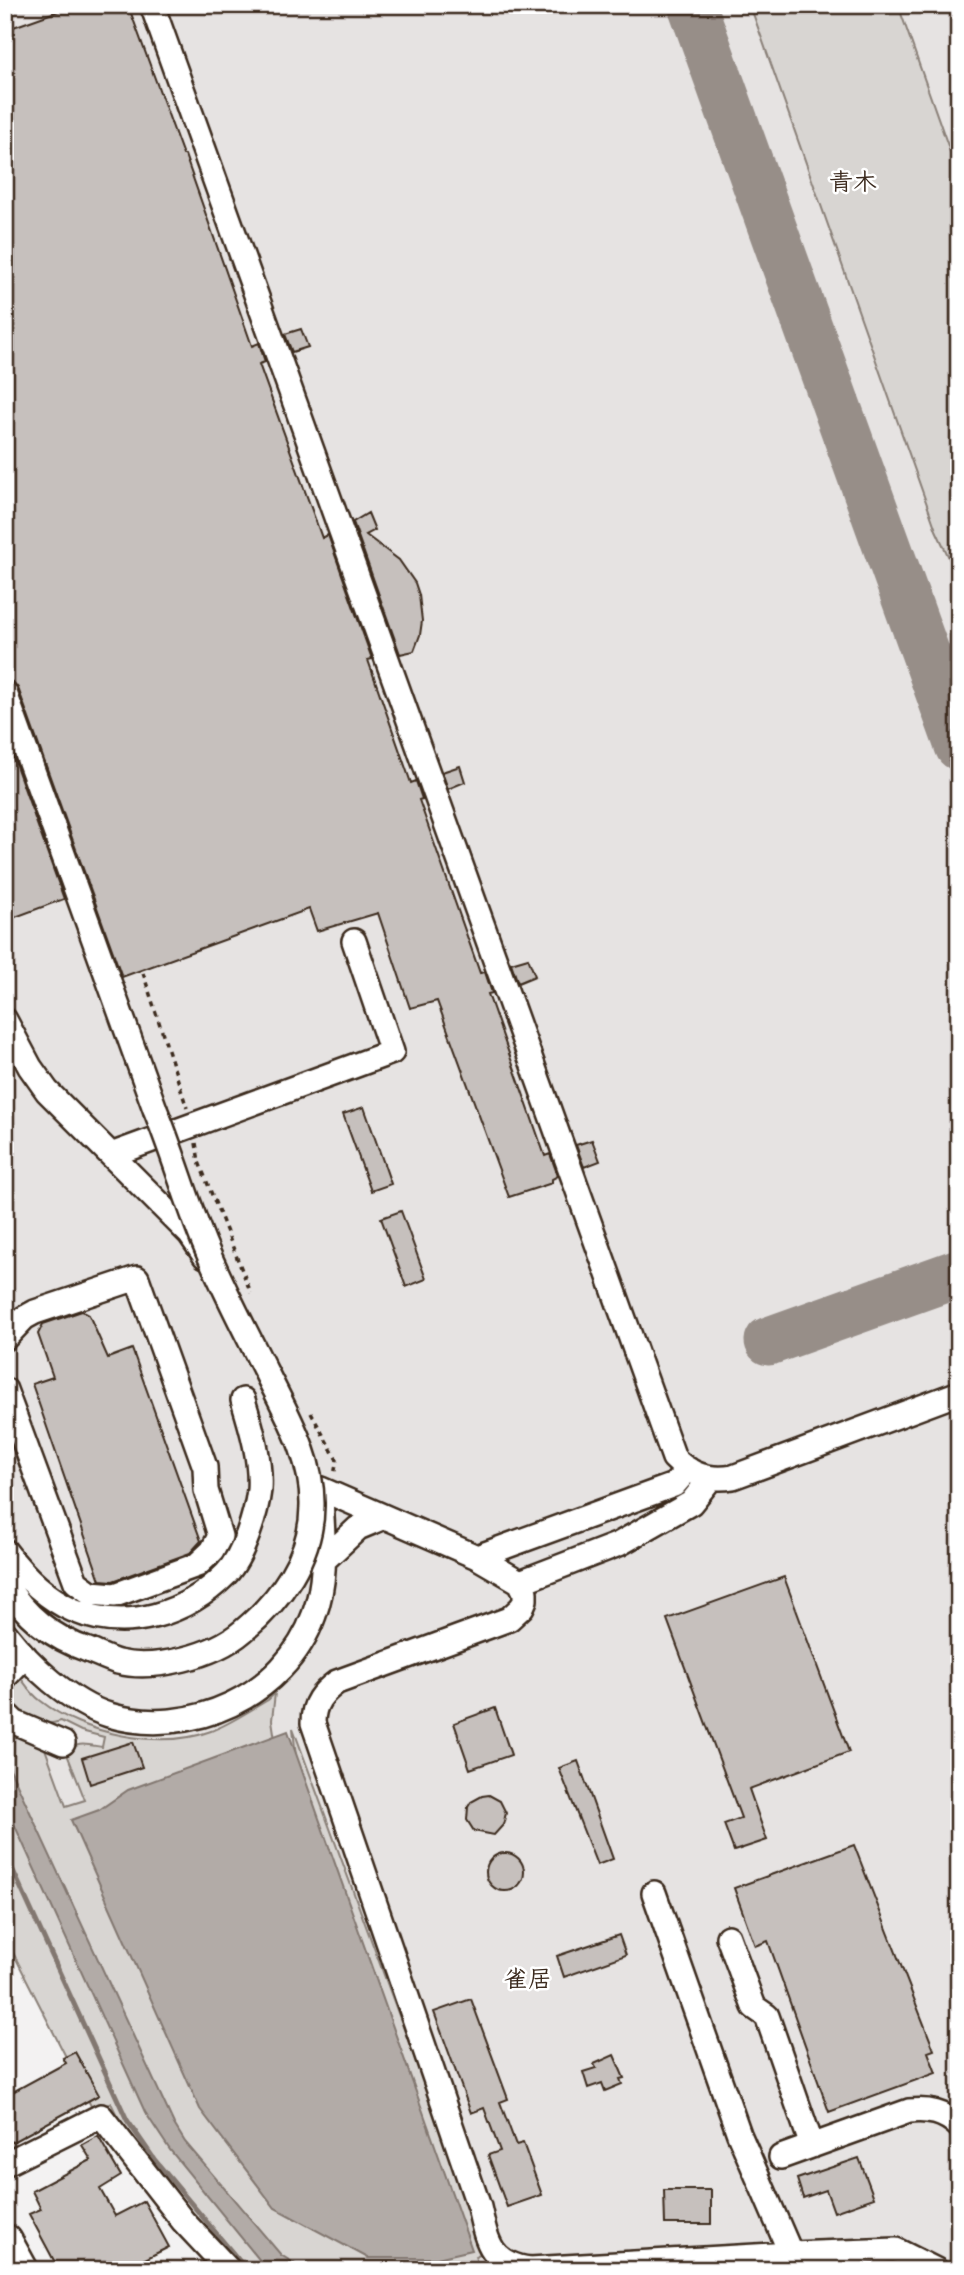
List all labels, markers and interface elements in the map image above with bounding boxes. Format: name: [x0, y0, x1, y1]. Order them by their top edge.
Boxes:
district label: 青木: [829, 168, 877, 197]
district label: 雀居: [504, 1965, 552, 1994]

